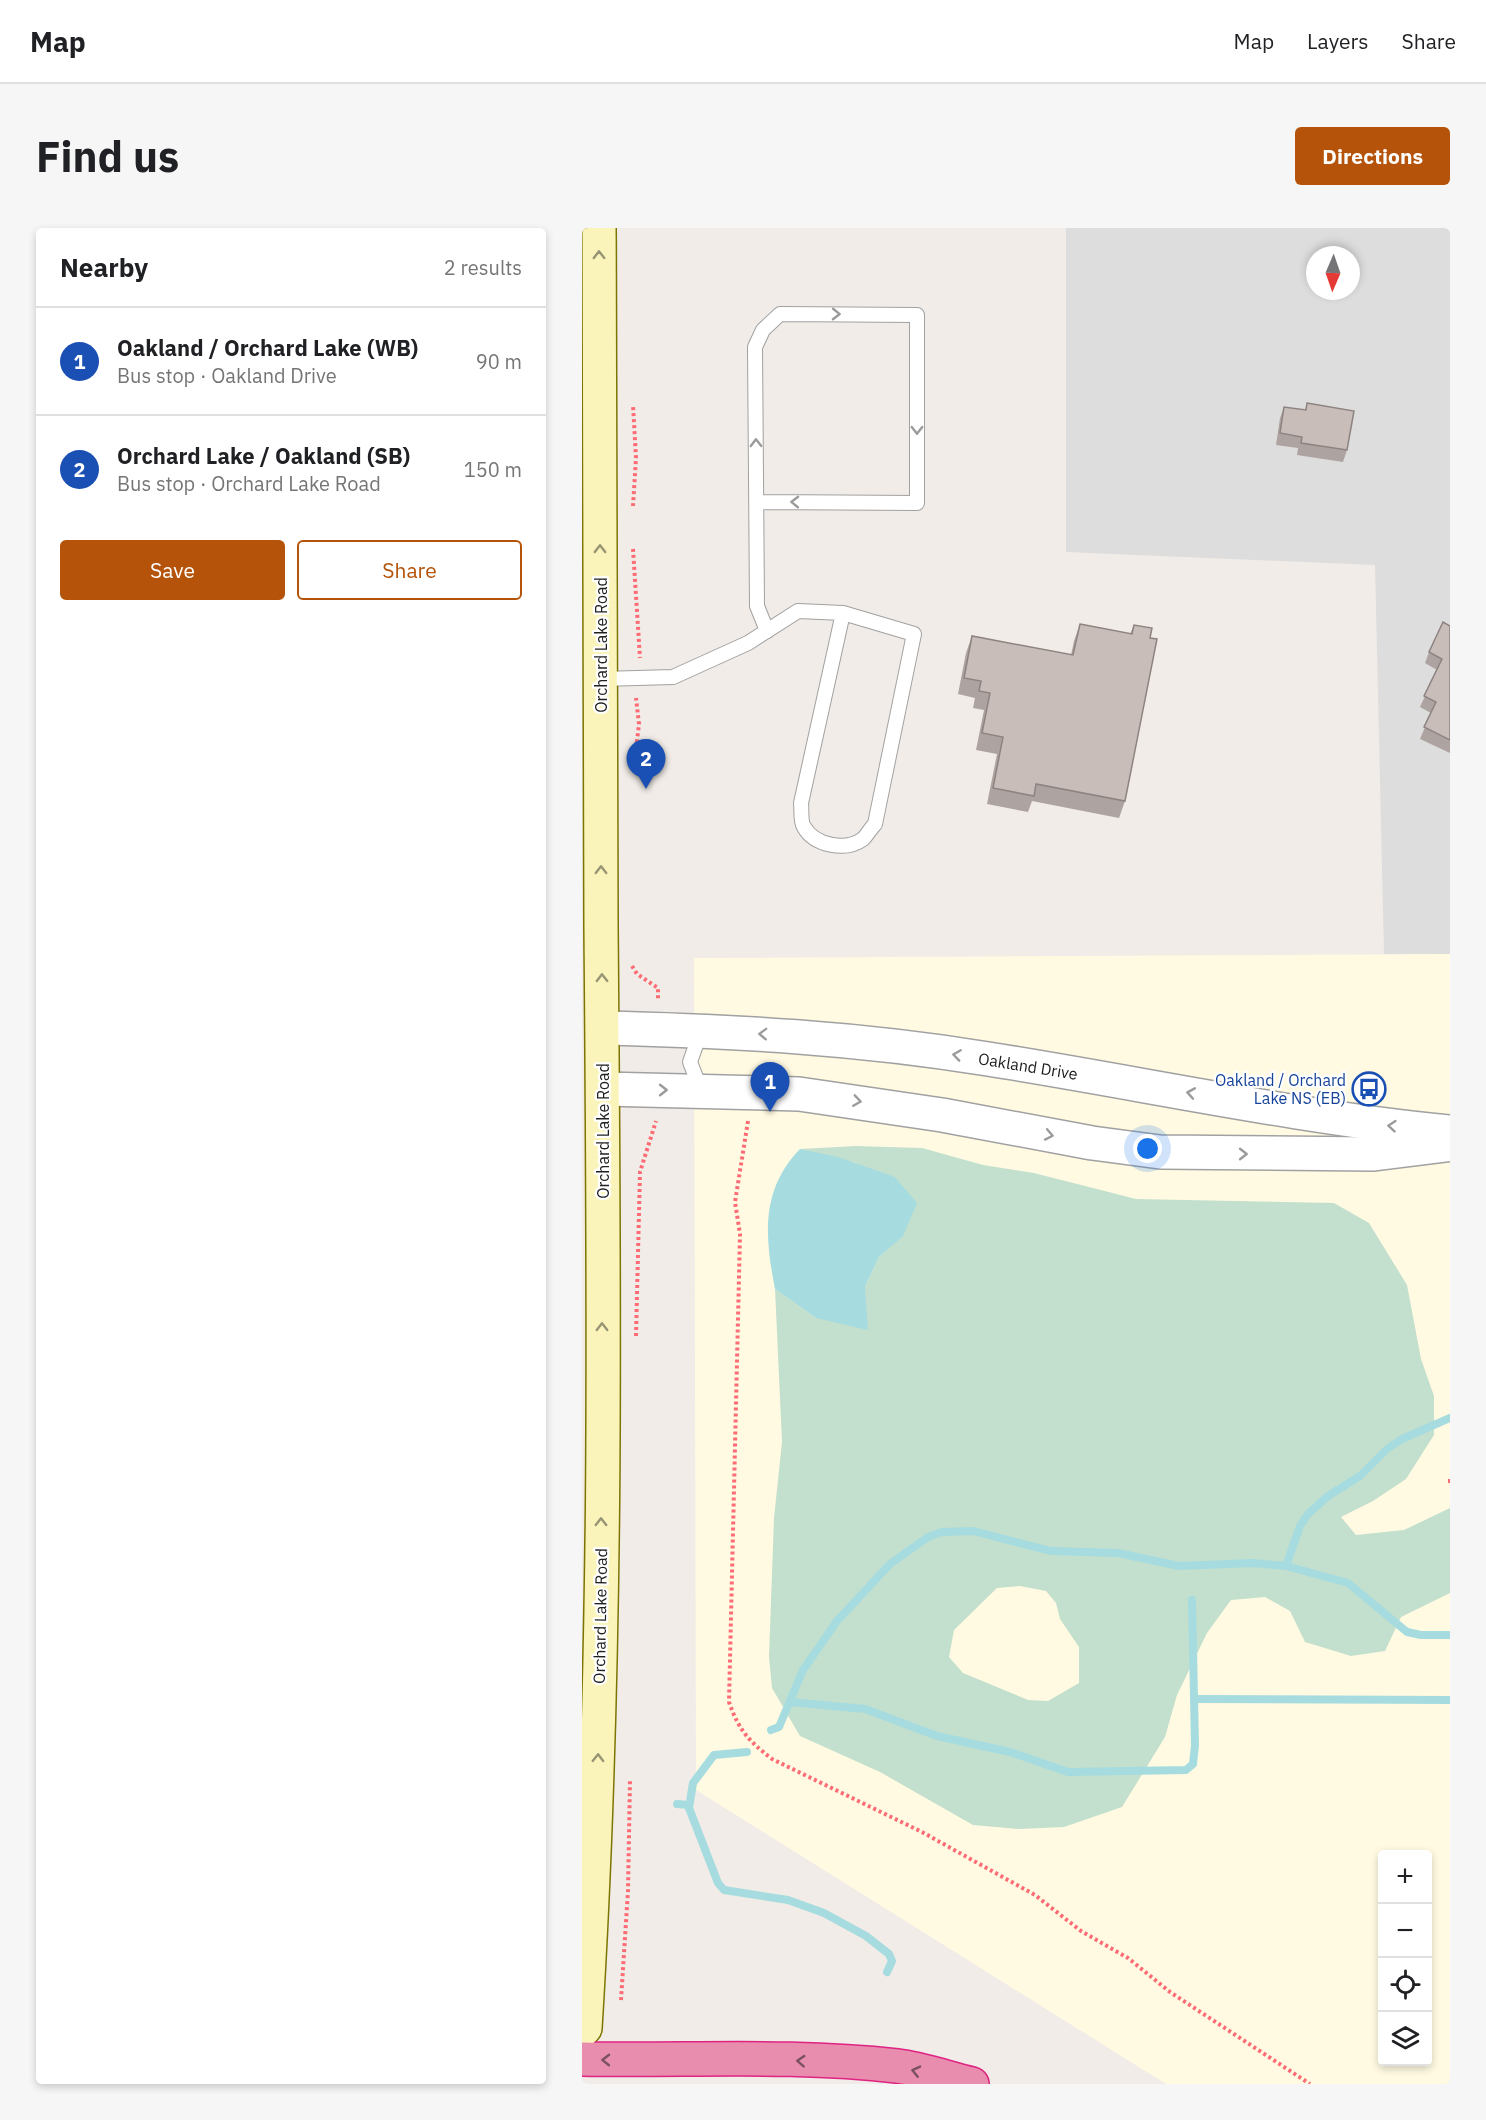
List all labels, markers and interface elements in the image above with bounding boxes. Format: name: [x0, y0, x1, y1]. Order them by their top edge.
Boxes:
text: Map: [30, 23, 86, 60]
text: Map: [1234, 27, 1274, 55]
text: Layers: [1307, 27, 1369, 55]
text: Share: [1402, 27, 1456, 55]
button: Directions: [1295, 127, 1450, 185]
text: Find us: [36, 129, 179, 184]
north arrow: [1306, 246, 1360, 300]
text: Nearby: [60, 250, 148, 284]
one-way arrow: [593, 251, 605, 260]
text: 2 results: [444, 254, 522, 281]
one-way arrow: [832, 308, 841, 321]
text: Oakland / Orchard Lake (WB): [117, 333, 418, 362]
text: 1: [74, 348, 86, 375]
text: 90 m: [476, 348, 522, 375]
text: Bus stop · Oakland Drive: [117, 362, 337, 389]
one-way arrow: [911, 425, 923, 434]
one-way arrow: [750, 439, 762, 448]
text: Orchard Lake / Oakland (SB): [117, 441, 410, 470]
text: 2: [74, 456, 86, 483]
text: 150 m: [464, 456, 522, 483]
text: Bus stop · Orchard Lake Road: [117, 470, 381, 497]
one-way arrow: [791, 496, 800, 508]
button: Save: [60, 540, 285, 600]
button: Share: [297, 540, 522, 600]
one-way arrow: [594, 544, 606, 553]
street label: Orchard Lake Road: [591, 577, 611, 713]
pin: 2: [626, 740, 666, 789]
one-way arrow: [595, 865, 607, 874]
one-way arrow: [596, 974, 608, 983]
one-way arrow: [759, 1028, 768, 1040]
street label: Oakland Drive: [977, 1048, 1079, 1084]
one-way arrow: [952, 1049, 962, 1061]
pin: 1: [750, 1062, 789, 1112]
street label: Orchard Lake Road: [593, 1063, 613, 1199]
place label: Oakland / Orchard Lake NS (EB): [1215, 1070, 1346, 1108]
bus stop icon: Oakland / Orchard Lake NS (EB): [1351, 1071, 1387, 1107]
one-way arrow: [658, 1084, 667, 1096]
one-way arrow: [1186, 1087, 1196, 1100]
one-way arrow: [853, 1095, 862, 1107]
one-way arrow: [1387, 1120, 1396, 1133]
one-way arrow: [1044, 1128, 1054, 1141]
your location: [1133, 1134, 1162, 1163]
one-way arrow: [1238, 1148, 1247, 1160]
one-way arrow: [596, 1322, 608, 1331]
one-way arrow: [595, 1517, 607, 1526]
street label: Orchard Lake Road: [589, 1548, 611, 1684]
one-way arrow: [592, 1754, 604, 1763]
map controls: [1378, 1850, 1432, 2066]
button: +: [1378, 1850, 1432, 1904]
button: −: [1378, 1904, 1432, 1958]
button: locate: [1378, 1958, 1432, 2012]
button: layers: [1378, 2012, 1432, 2066]
one-way arrow: [602, 2054, 611, 2066]
one-way arrow: [797, 2055, 806, 2068]
one-way arrow: [912, 2065, 922, 2078]

